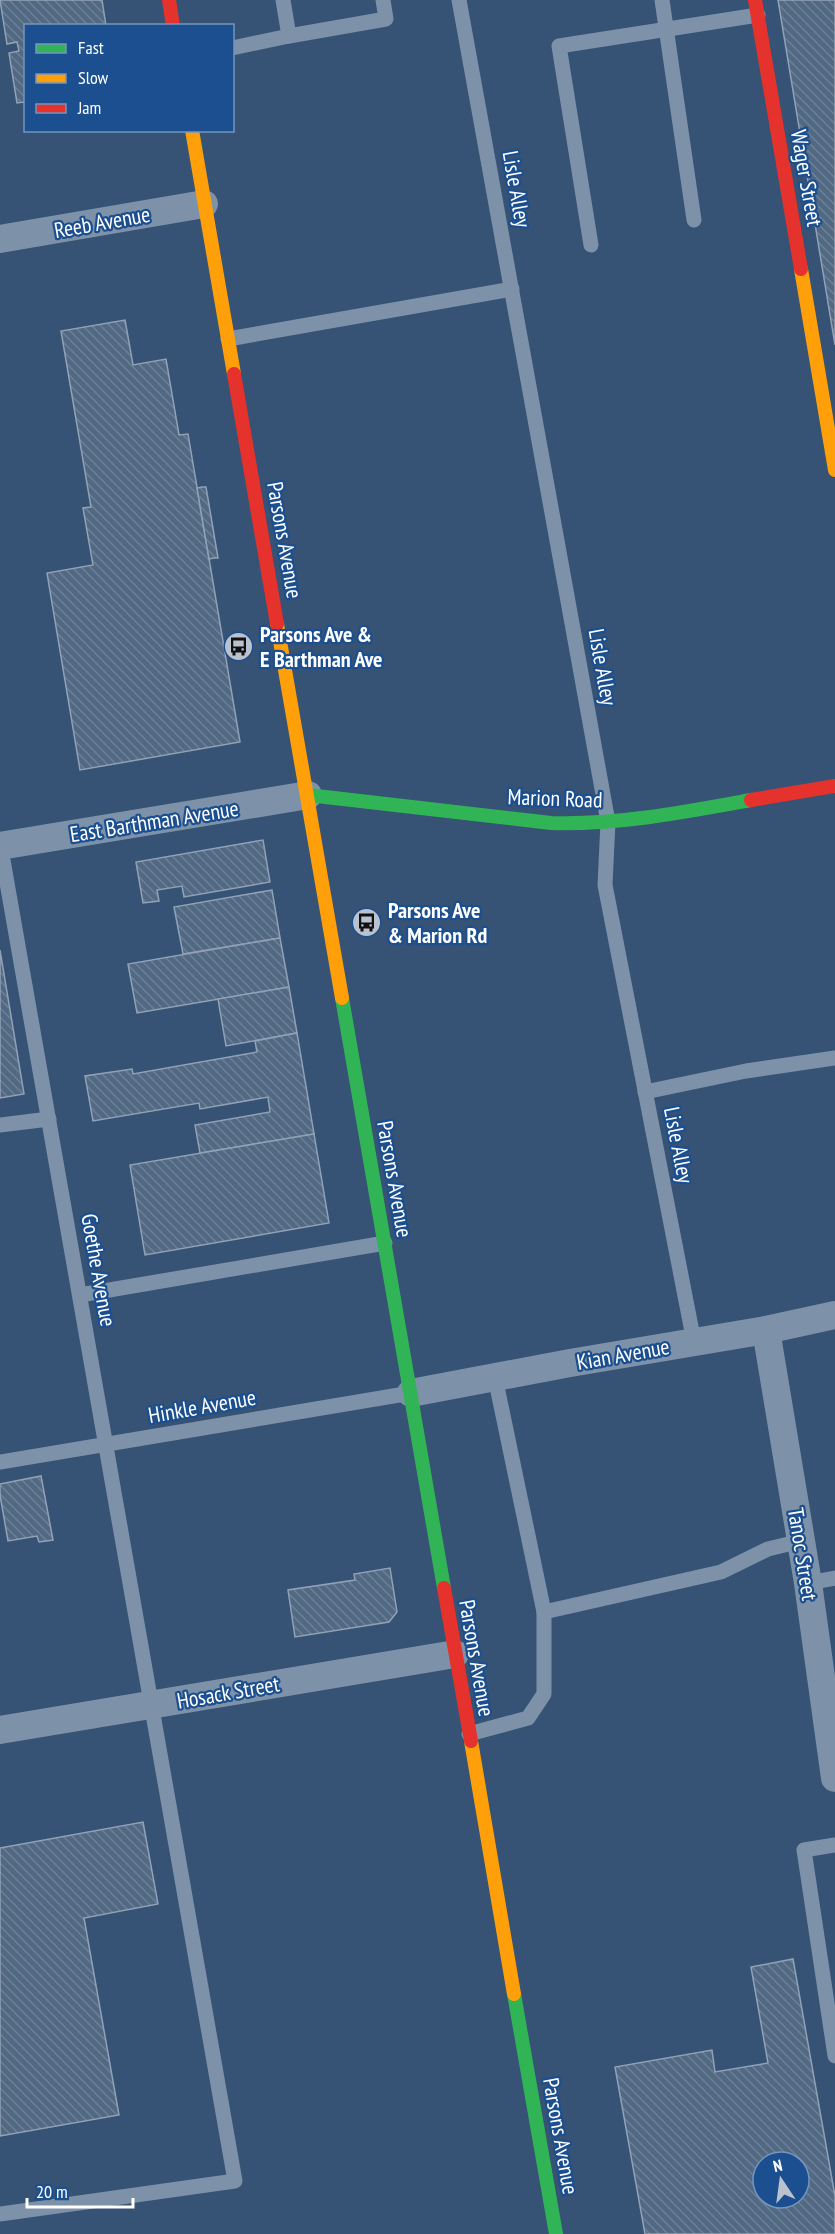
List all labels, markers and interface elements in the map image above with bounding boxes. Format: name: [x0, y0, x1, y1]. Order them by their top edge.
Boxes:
legend: [24, 24, 234, 132]
text: Fast: [78, 36, 104, 59]
text: Slow: [78, 66, 109, 89]
text: Jam: [77, 96, 101, 119]
street label: Wager Street: [785, 127, 829, 229]
street label: Lisle Alley: [497, 149, 538, 230]
street label: Reeb Avenue: [52, 200, 152, 244]
street label: Parsons Avenue: [261, 480, 309, 600]
place label: Parsons Ave & E Barthman Ave: [260, 620, 382, 673]
street label: Lisle Alley: [583, 627, 624, 708]
bus stop icon: Parsons Ave & E Barthman Ave: [223, 631, 255, 663]
street label: Marion Road: [507, 782, 603, 814]
street label: East Barthman Avenue: [68, 794, 240, 848]
place label: Parsons Ave & Marion Rd: [388, 896, 488, 949]
bus stop icon: Parsons Ave & Marion Rd: [351, 907, 383, 939]
street label: Lisle Alley: [658, 1104, 700, 1186]
street label: Parsons Avenue: [371, 1119, 419, 1239]
street label: Goethe Avenue: [75, 1211, 123, 1329]
street label: Kian Avenue: [574, 1332, 672, 1376]
street label: Hinkle Avenue: [146, 1383, 258, 1429]
street label: Tanoc Street: [782, 1506, 824, 1602]
street label: Parsons Avenue: [453, 1598, 501, 1718]
street label: Hosack Street: [175, 1669, 281, 1715]
street label: Parsons Avenue: [537, 2076, 585, 2196]
north arrow: [751, 2150, 811, 2210]
text: N: [771, 2155, 784, 2176]
scale bar: [27, 2171, 134, 2209]
text: 20 m: [36, 2180, 68, 2203]

